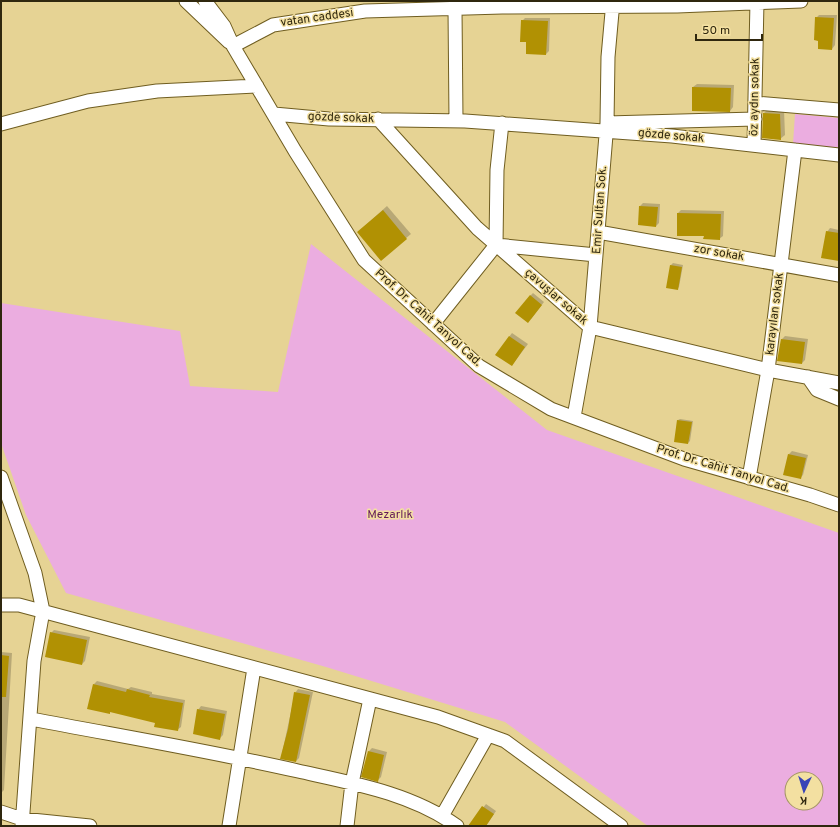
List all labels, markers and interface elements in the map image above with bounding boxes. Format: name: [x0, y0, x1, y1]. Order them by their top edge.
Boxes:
street label: vatan caddesi: [280, 5, 354, 31]
scale bar: [696, 16, 762, 42]
text: 50 m: [702, 23, 730, 39]
street label: öz aydın sokak: [746, 58, 764, 136]
street label: gözde sokak: [308, 109, 374, 127]
street label: gözde sokak: [637, 125, 705, 147]
street label: Emir Sultan Sok.: [589, 165, 611, 255]
street label: zor sokak: [692, 241, 746, 265]
street label: çavuşlar sokak: [521, 265, 591, 329]
street label: Prof. Dr. Cahit Tanyol Cad.: [371, 266, 485, 371]
street label: karayılan sokak: [762, 272, 788, 356]
street label: Prof. Dr. Cahit Tanyol Cad.: [654, 441, 792, 497]
park label: Mezarlık: [367, 507, 413, 523]
north arrow: [784, 771, 824, 811]
text: K: [799, 793, 808, 807]

